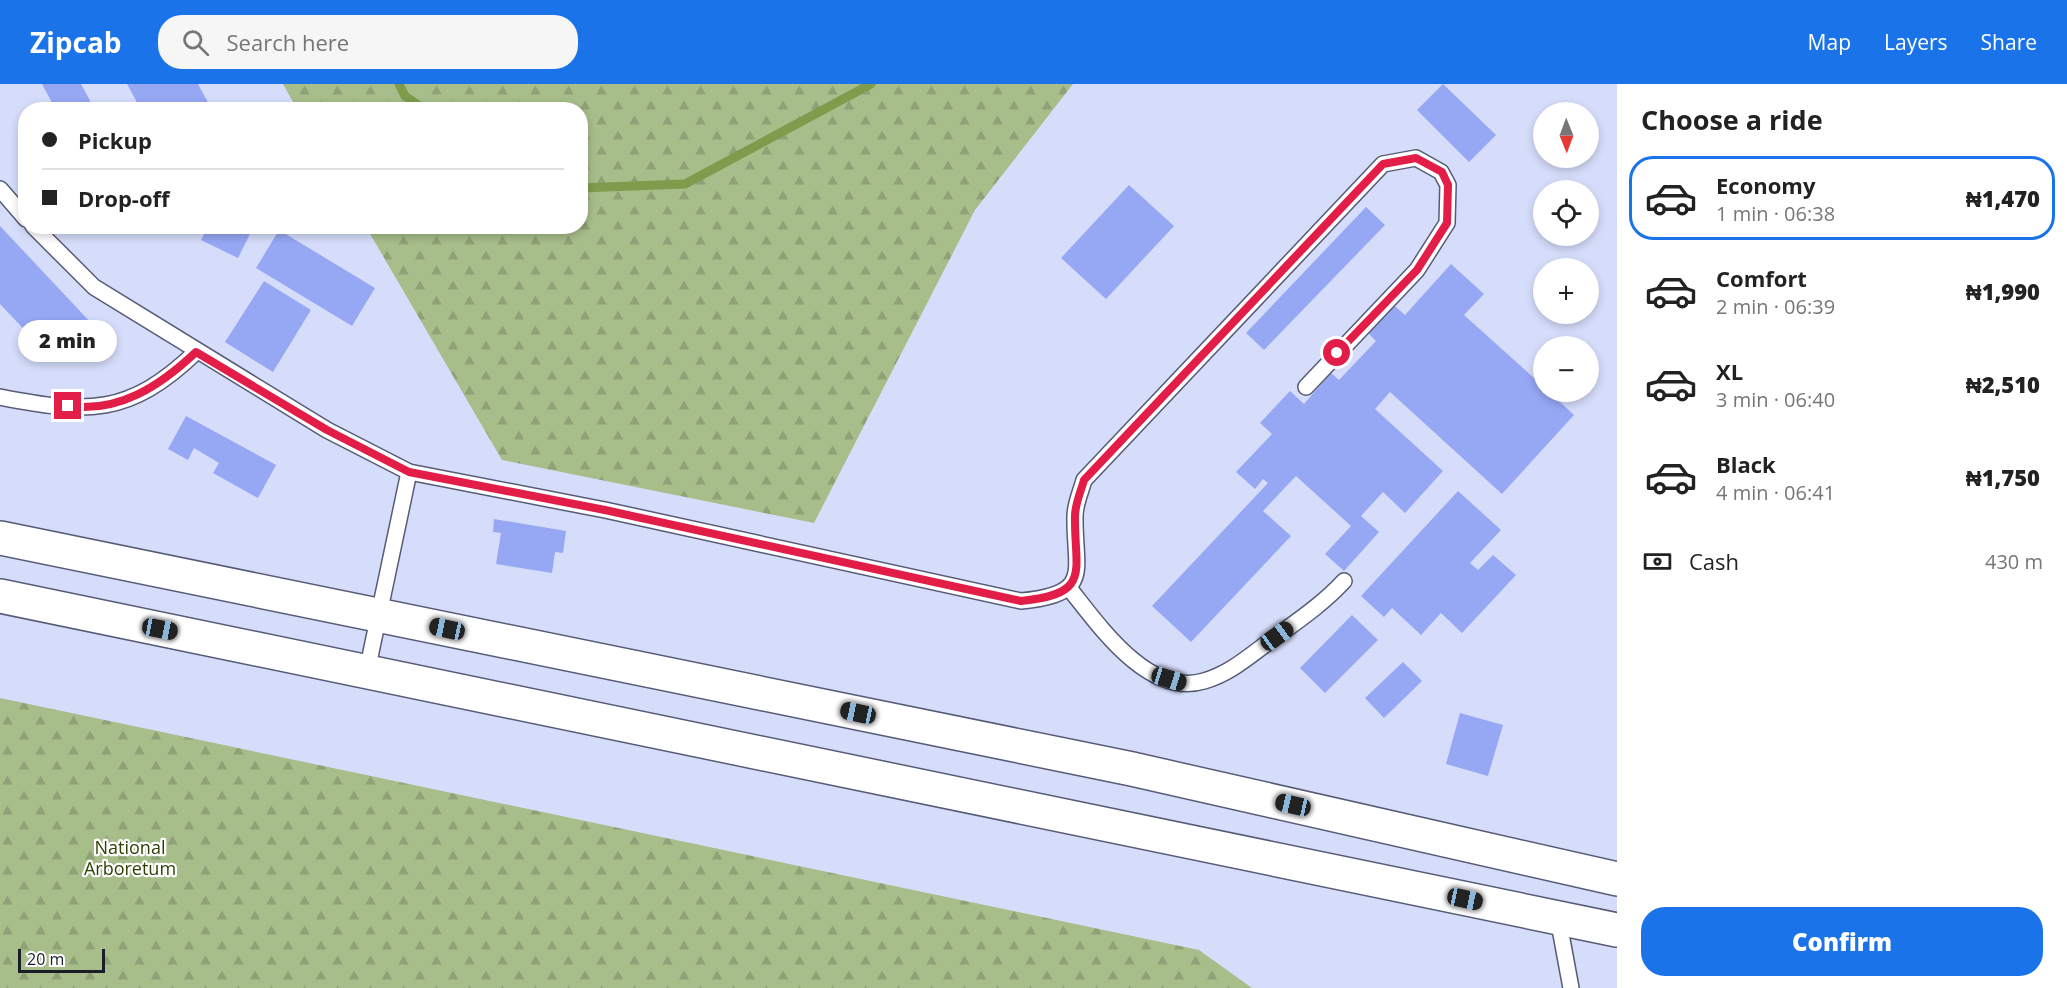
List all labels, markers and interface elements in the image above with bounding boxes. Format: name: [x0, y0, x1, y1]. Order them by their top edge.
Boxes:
search box: [158, 15, 578, 69]
text: Zipcab: [30, 23, 122, 61]
icon: search: [179, 26, 212, 59]
text: Search here: [227, 27, 349, 57]
text: Map: [1808, 28, 1851, 56]
text: Layers: [1884, 28, 1948, 56]
text: Share: [1981, 28, 2037, 56]
text: Choose a ride: [1641, 101, 1823, 138]
north arrow: [1533, 102, 1599, 168]
map controls: [1533, 102, 1599, 402]
text: Pickup: [78, 125, 152, 155]
text: Economy: [1716, 170, 1815, 200]
icon: car: [1644, 171, 1698, 225]
button: locate: [1533, 180, 1599, 246]
text: Drop-off: [78, 183, 170, 213]
text: ₦1,470: [1966, 183, 2040, 213]
text: 1 min · 06:38: [1716, 200, 1835, 227]
button: +: [1533, 258, 1599, 324]
text: Comfort: [1716, 263, 1807, 293]
icon: car: [1644, 264, 1698, 318]
text: ₦1,990: [1966, 276, 2040, 306]
text: 2 min · 06:39: [1716, 293, 1835, 320]
callout: 2 min: [19, 319, 118, 361]
text: 2 min: [39, 327, 96, 354]
button: −: [1533, 336, 1599, 402]
route start: [1323, 339, 1350, 366]
text: XL: [1716, 356, 1743, 386]
icon: car: [1644, 357, 1698, 411]
text: ₦2,510: [1966, 369, 2040, 399]
text: 3 min · 06:40: [1716, 386, 1835, 413]
route end: [54, 392, 81, 419]
text: Black: [1716, 449, 1776, 479]
icon: car: [1644, 450, 1698, 504]
text: ₦1,750: [1966, 462, 2040, 492]
text: 4 min · 06:41: [1716, 479, 1835, 506]
icon: cash: [1641, 545, 1674, 578]
text: Cash: [1689, 546, 1739, 576]
text: 430 m: [1985, 548, 2043, 575]
car: [428, 616, 466, 642]
car: [141, 617, 179, 641]
car: [1257, 618, 1297, 654]
car: [1149, 665, 1189, 693]
car: [839, 700, 877, 726]
car: [1273, 792, 1313, 818]
park label: National Arboretum: [84, 835, 176, 880]
car: [1446, 886, 1484, 912]
button: Confirm: [1641, 907, 2043, 976]
scale bar: [18, 946, 105, 974]
text: 20 m: [27, 948, 64, 970]

